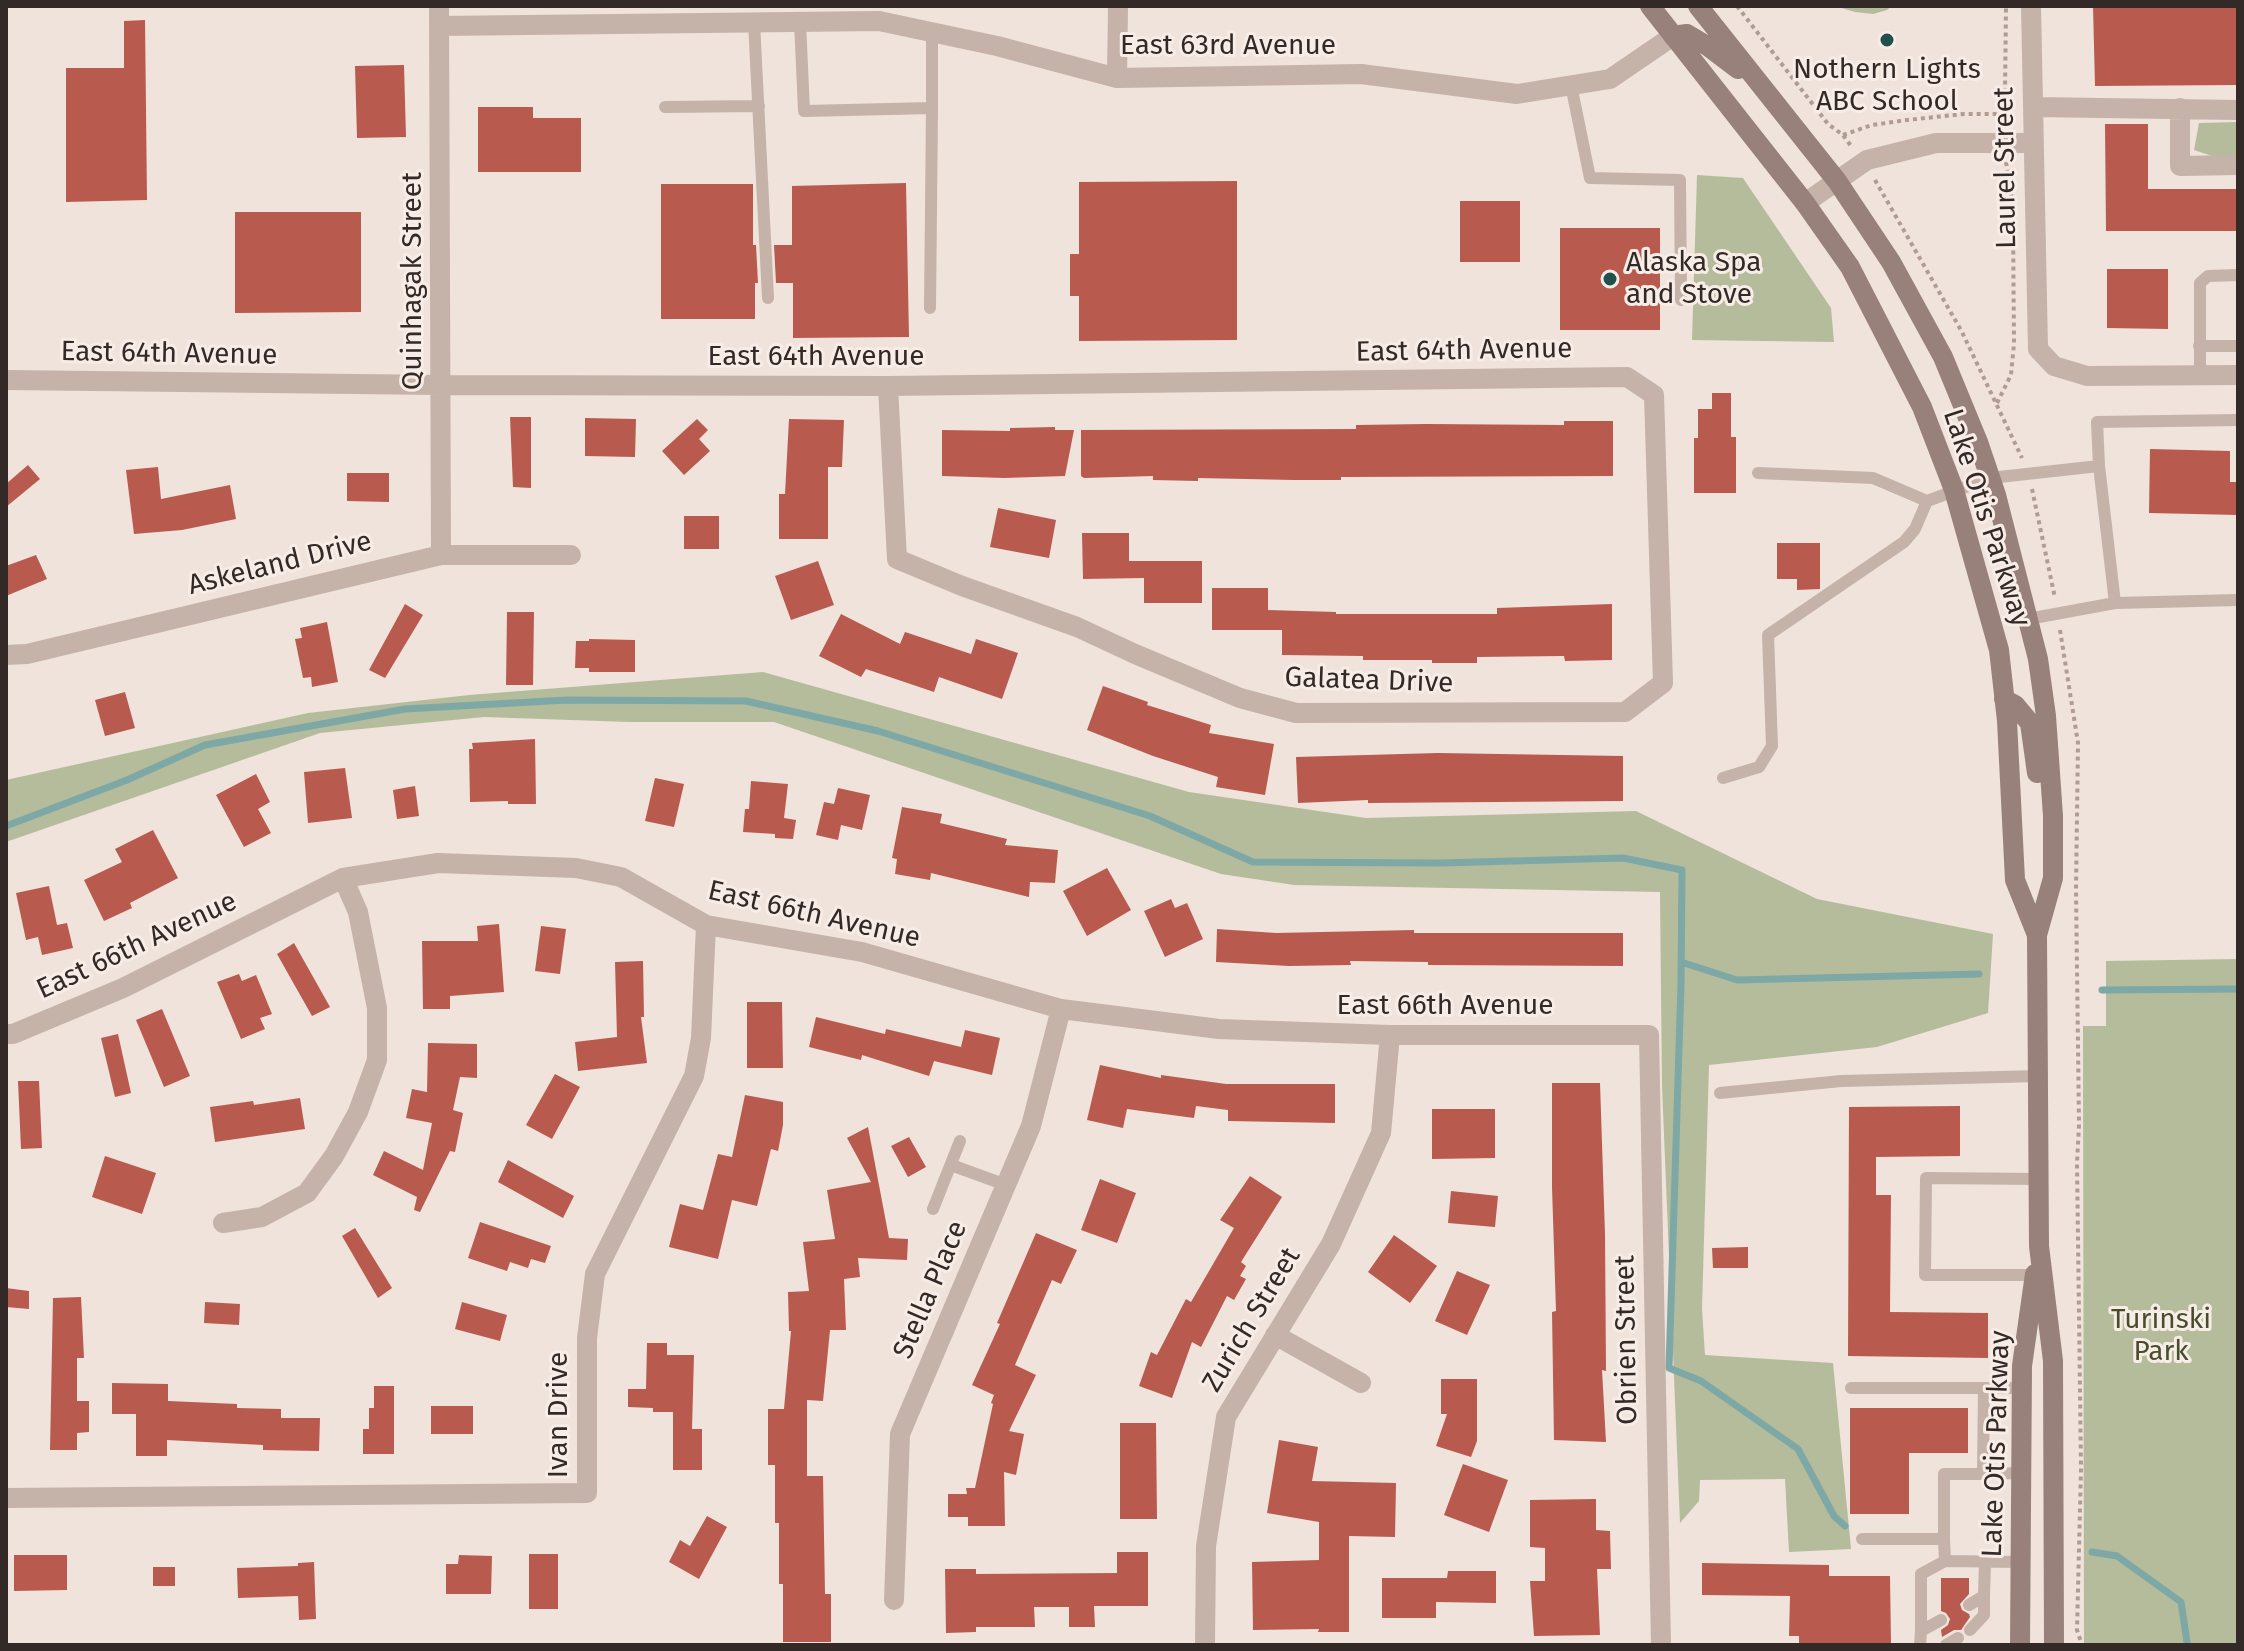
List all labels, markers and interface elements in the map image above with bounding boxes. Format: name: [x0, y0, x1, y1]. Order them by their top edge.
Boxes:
street label: East 63rd Avenue: [1120, 29, 1336, 63]
marker: Nothern Lights ABC School: [1878, 31, 1896, 49]
place label: Nothern Lights ABC School: [1793, 53, 1981, 119]
street label: Laurel Street: [1988, 87, 2024, 249]
street label: Quinhagak Street: [396, 172, 430, 390]
place label: Alaska Spa and Stove: [1626, 246, 1762, 312]
marker: Alaska Spa and Stove: [1601, 270, 1619, 288]
street label: East 64th Avenue: [1355, 332, 1573, 370]
street label: East 64th Avenue: [60, 335, 278, 373]
street label: East 64th Avenue: [708, 340, 924, 374]
street label: Lake Otis Parkway: [1935, 405, 2037, 631]
street label: Askeland Drive: [185, 525, 375, 603]
street label: Galatea Drive: [1284, 661, 1454, 701]
street label: East 66th Avenue: [705, 874, 923, 956]
street label: East 66th Avenue: [32, 885, 242, 1007]
street label: East 66th Avenue: [1337, 989, 1553, 1023]
street label: Stella Place: [887, 1216, 975, 1364]
street label: Zurich Street: [1196, 1242, 1308, 1398]
street label: Obrien Street: [1609, 1255, 1645, 1425]
park label: Turinski Park: [2111, 1303, 2211, 1369]
street label: Lake Otis Parkway: [1976, 1330, 2018, 1558]
street label: Ivan Drive: [542, 1352, 576, 1478]

